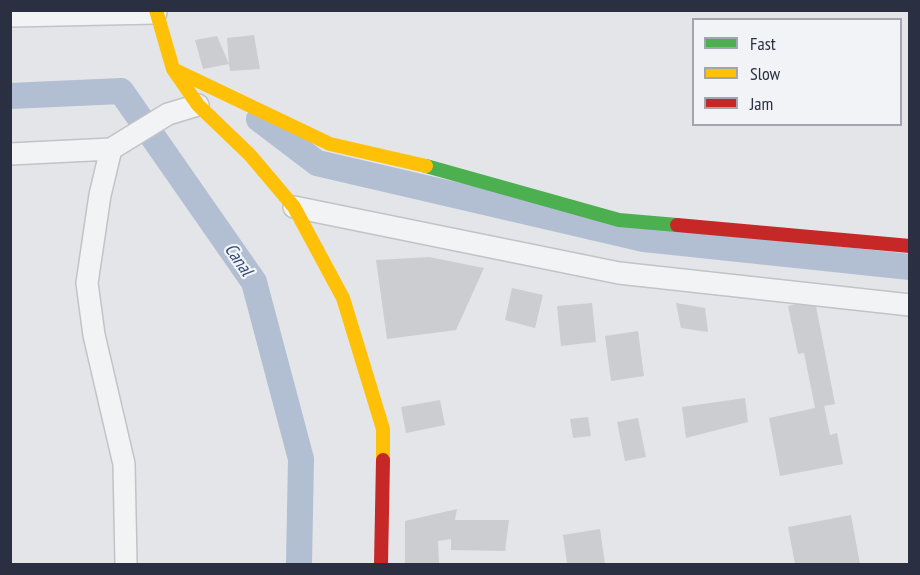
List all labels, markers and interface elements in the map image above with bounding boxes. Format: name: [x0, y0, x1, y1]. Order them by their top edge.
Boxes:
legend: [692, 18, 902, 126]
text: Fast: [750, 32, 776, 55]
text: Slow: [750, 62, 780, 85]
text: Jam: [750, 92, 773, 115]
water label: Canal: [219, 240, 257, 280]

